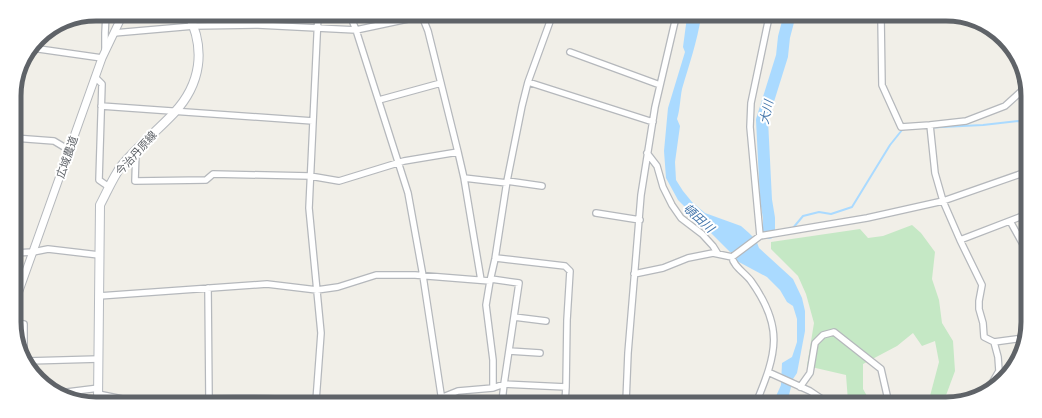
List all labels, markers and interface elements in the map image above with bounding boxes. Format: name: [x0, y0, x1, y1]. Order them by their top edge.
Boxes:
water label: 大川: [756, 97, 776, 125]
street label: 今治丹原線: [112, 128, 160, 178]
street label: 広域農道: [53, 134, 81, 180]
water label: 頓田川: [681, 200, 719, 237]

